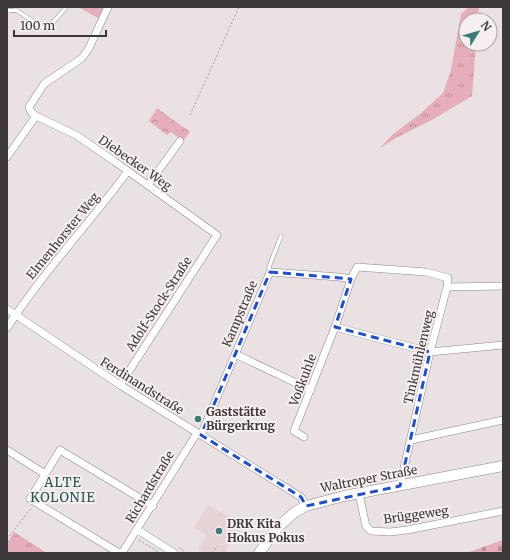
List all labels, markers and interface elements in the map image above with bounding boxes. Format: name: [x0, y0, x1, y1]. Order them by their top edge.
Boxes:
scale bar: [14, 12, 106, 38]
north arrow: [458, 12, 498, 52]
text: 100 m: [20, 18, 55, 33]
text: N: [478, 18, 494, 34]
street label: Diebecker Weg: [96, 132, 175, 194]
street label: Elmenhorster Weg: [23, 189, 103, 282]
street label: Adolf-Stock-Straße: [122, 254, 195, 355]
street label: Kampstraße: [219, 278, 260, 349]
street label: Tinkmühlenweg: [400, 308, 437, 405]
street label: Voßkuhle: [285, 352, 319, 409]
street label: Ferdinandstraße: [98, 354, 187, 417]
place label: Gaststätte Bürgerkrug: [206, 404, 276, 433]
marker: Gaststätte Bürgerkrug: [193, 414, 203, 424]
street label: Richardstraße: [122, 448, 177, 525]
street label: Waltroper Straße: [318, 462, 419, 495]
district label: ALTE KOLONIE: [30, 474, 96, 506]
street label: Brüggeweg: [383, 502, 450, 526]
place label: DRK Kita Hokus Pokus: [227, 516, 305, 545]
marker: DRK Kita Hokus Pokus: [214, 526, 224, 536]

